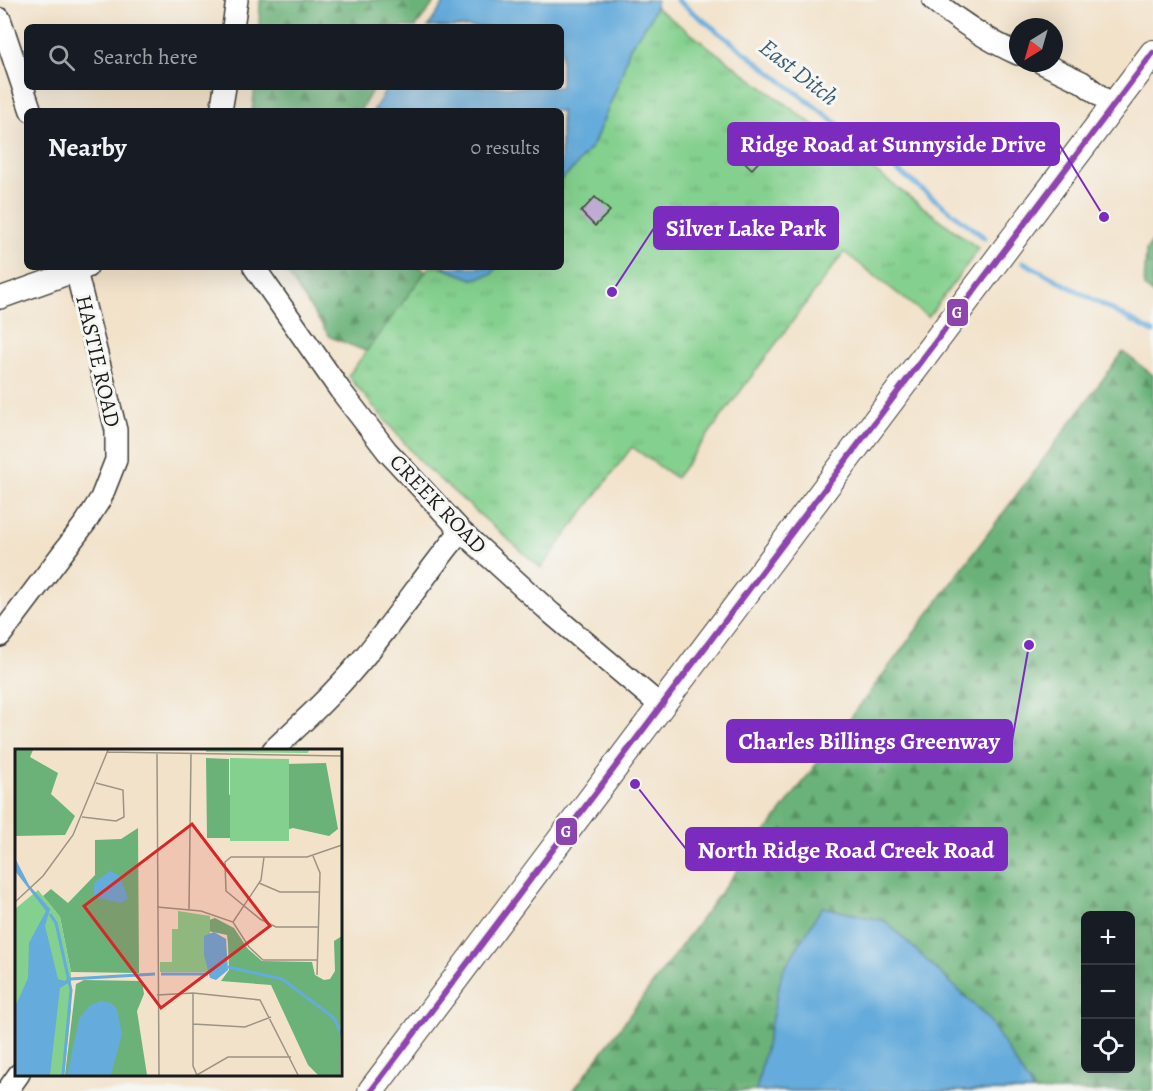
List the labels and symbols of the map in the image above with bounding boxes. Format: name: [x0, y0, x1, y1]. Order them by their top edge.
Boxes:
north arrow: [1009, 18, 1063, 72]
water label: East Ditch: [753, 31, 845, 113]
callout: Ridge Road at Sunnyside Drive: [728, 123, 1059, 165]
text: Ridge Road at Sunnyside Drive: [740, 128, 1046, 160]
callout: Silver Lake Park: [654, 207, 838, 249]
text: Silver Lake Park: [666, 212, 827, 244]
street label: HASTIE ROAD: [68, 292, 128, 430]
line badge: G: [946, 298, 969, 327]
text: G: [952, 302, 962, 324]
street label: CREEK ROAD: [383, 448, 493, 560]
callout: Charles Billings Greenway: [727, 720, 1012, 762]
text: Charles Billings Greenway: [738, 725, 1001, 757]
inset map: [15, 749, 342, 1076]
line badge: G: [555, 817, 578, 846]
text: G: [561, 821, 571, 843]
callout: North Ridge Road Creek Road: [686, 828, 1007, 870]
text: North Ridge Road Creek Road: [698, 834, 995, 866]

